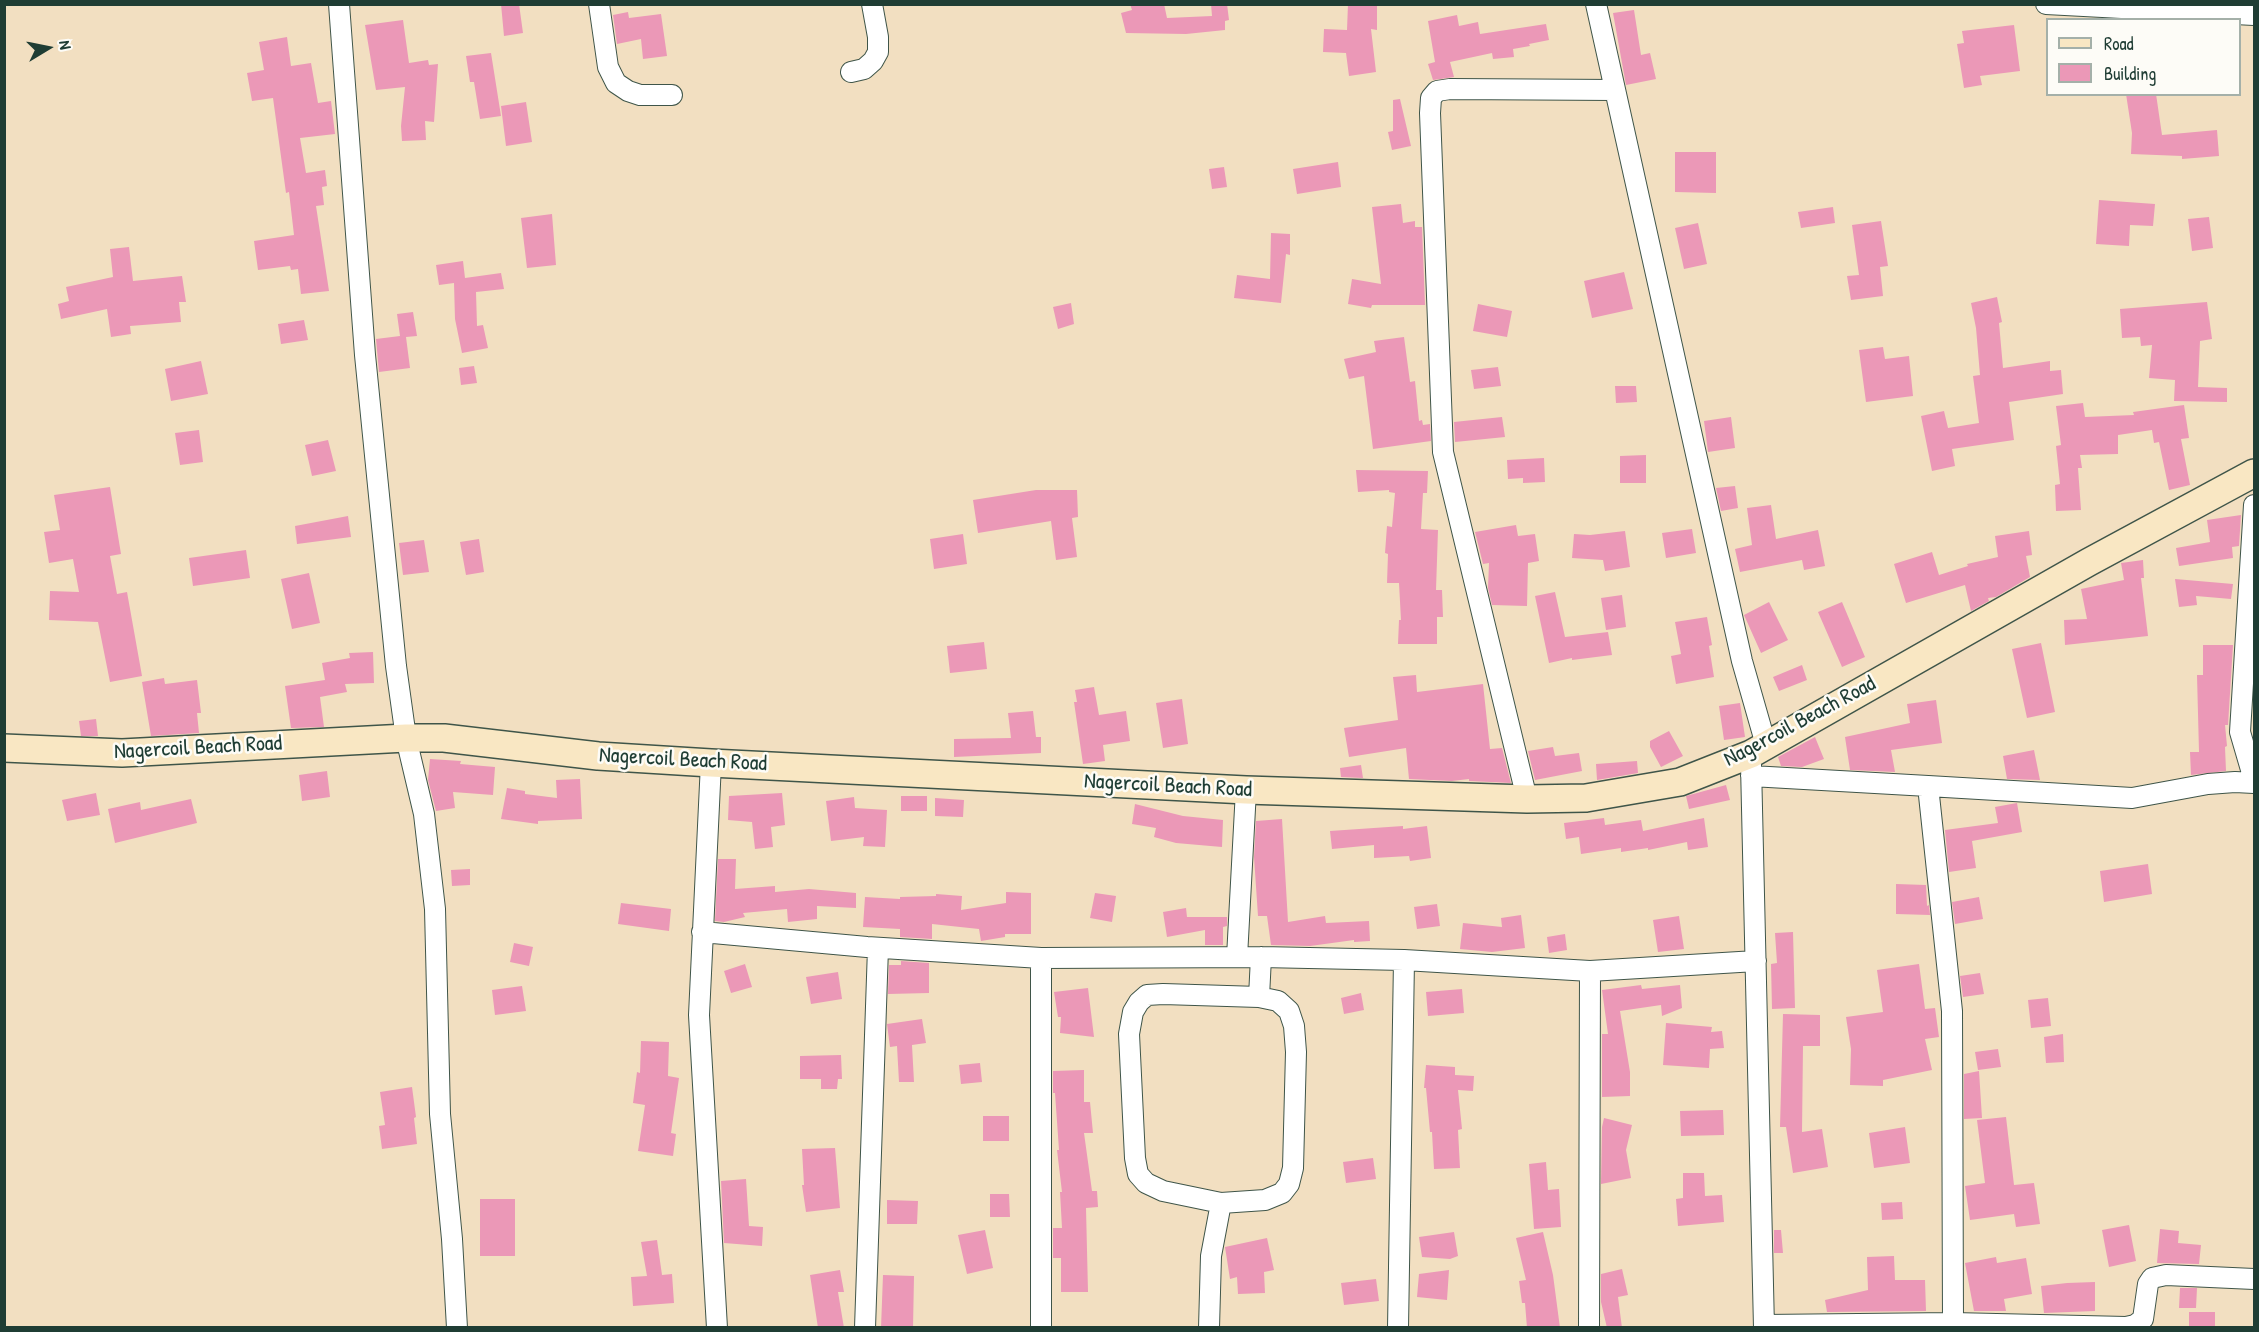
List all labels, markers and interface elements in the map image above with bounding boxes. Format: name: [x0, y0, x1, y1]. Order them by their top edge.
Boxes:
north arrow: [18, 18, 78, 78]
legend: [2046, 18, 2241, 96]
text: Road: [2104, 31, 2134, 56]
text: N: [54, 39, 77, 51]
text: Building: [2104, 61, 2156, 86]
street label: Nagercoil Beach Road: [1720, 671, 1880, 773]
street label: Nagercoil Beach Road: [113, 730, 283, 766]
street label: Nagercoil Beach Road: [598, 742, 768, 778]
street label: Nagercoil Beach Road: [1083, 768, 1253, 804]

